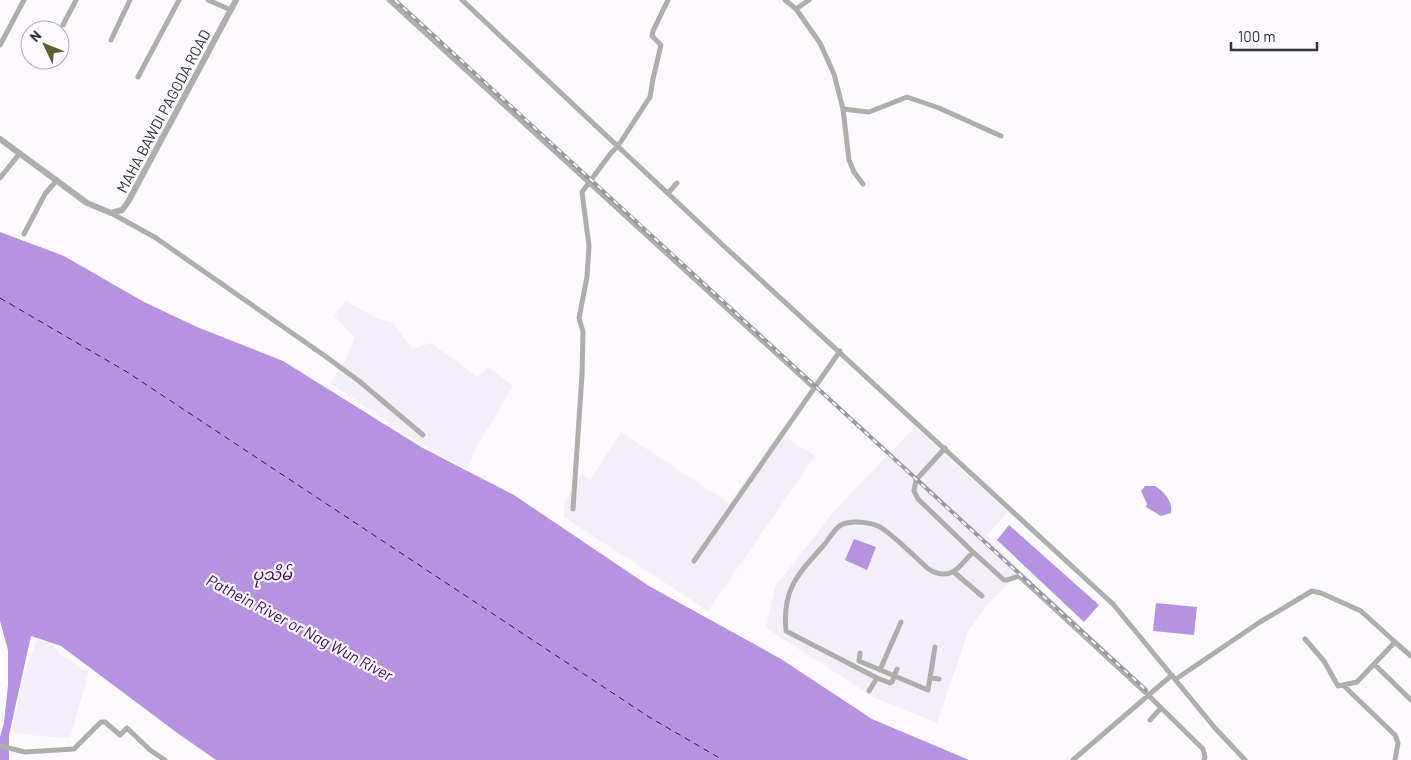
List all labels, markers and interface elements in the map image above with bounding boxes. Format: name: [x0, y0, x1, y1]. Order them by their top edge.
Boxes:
north arrow: [20, 20, 70, 70]
scale bar: [1231, 20, 1317, 52]
street label: MAHA BAWDI PAGODA ROAD: [112, 26, 214, 196]
text: N: [26, 27, 45, 45]
text: 100 m: [1238, 27, 1276, 45]
water label: ပုသိမ်: [252, 563, 293, 588]
water label: Pathein River or Nag Wun River: [204, 570, 398, 685]

